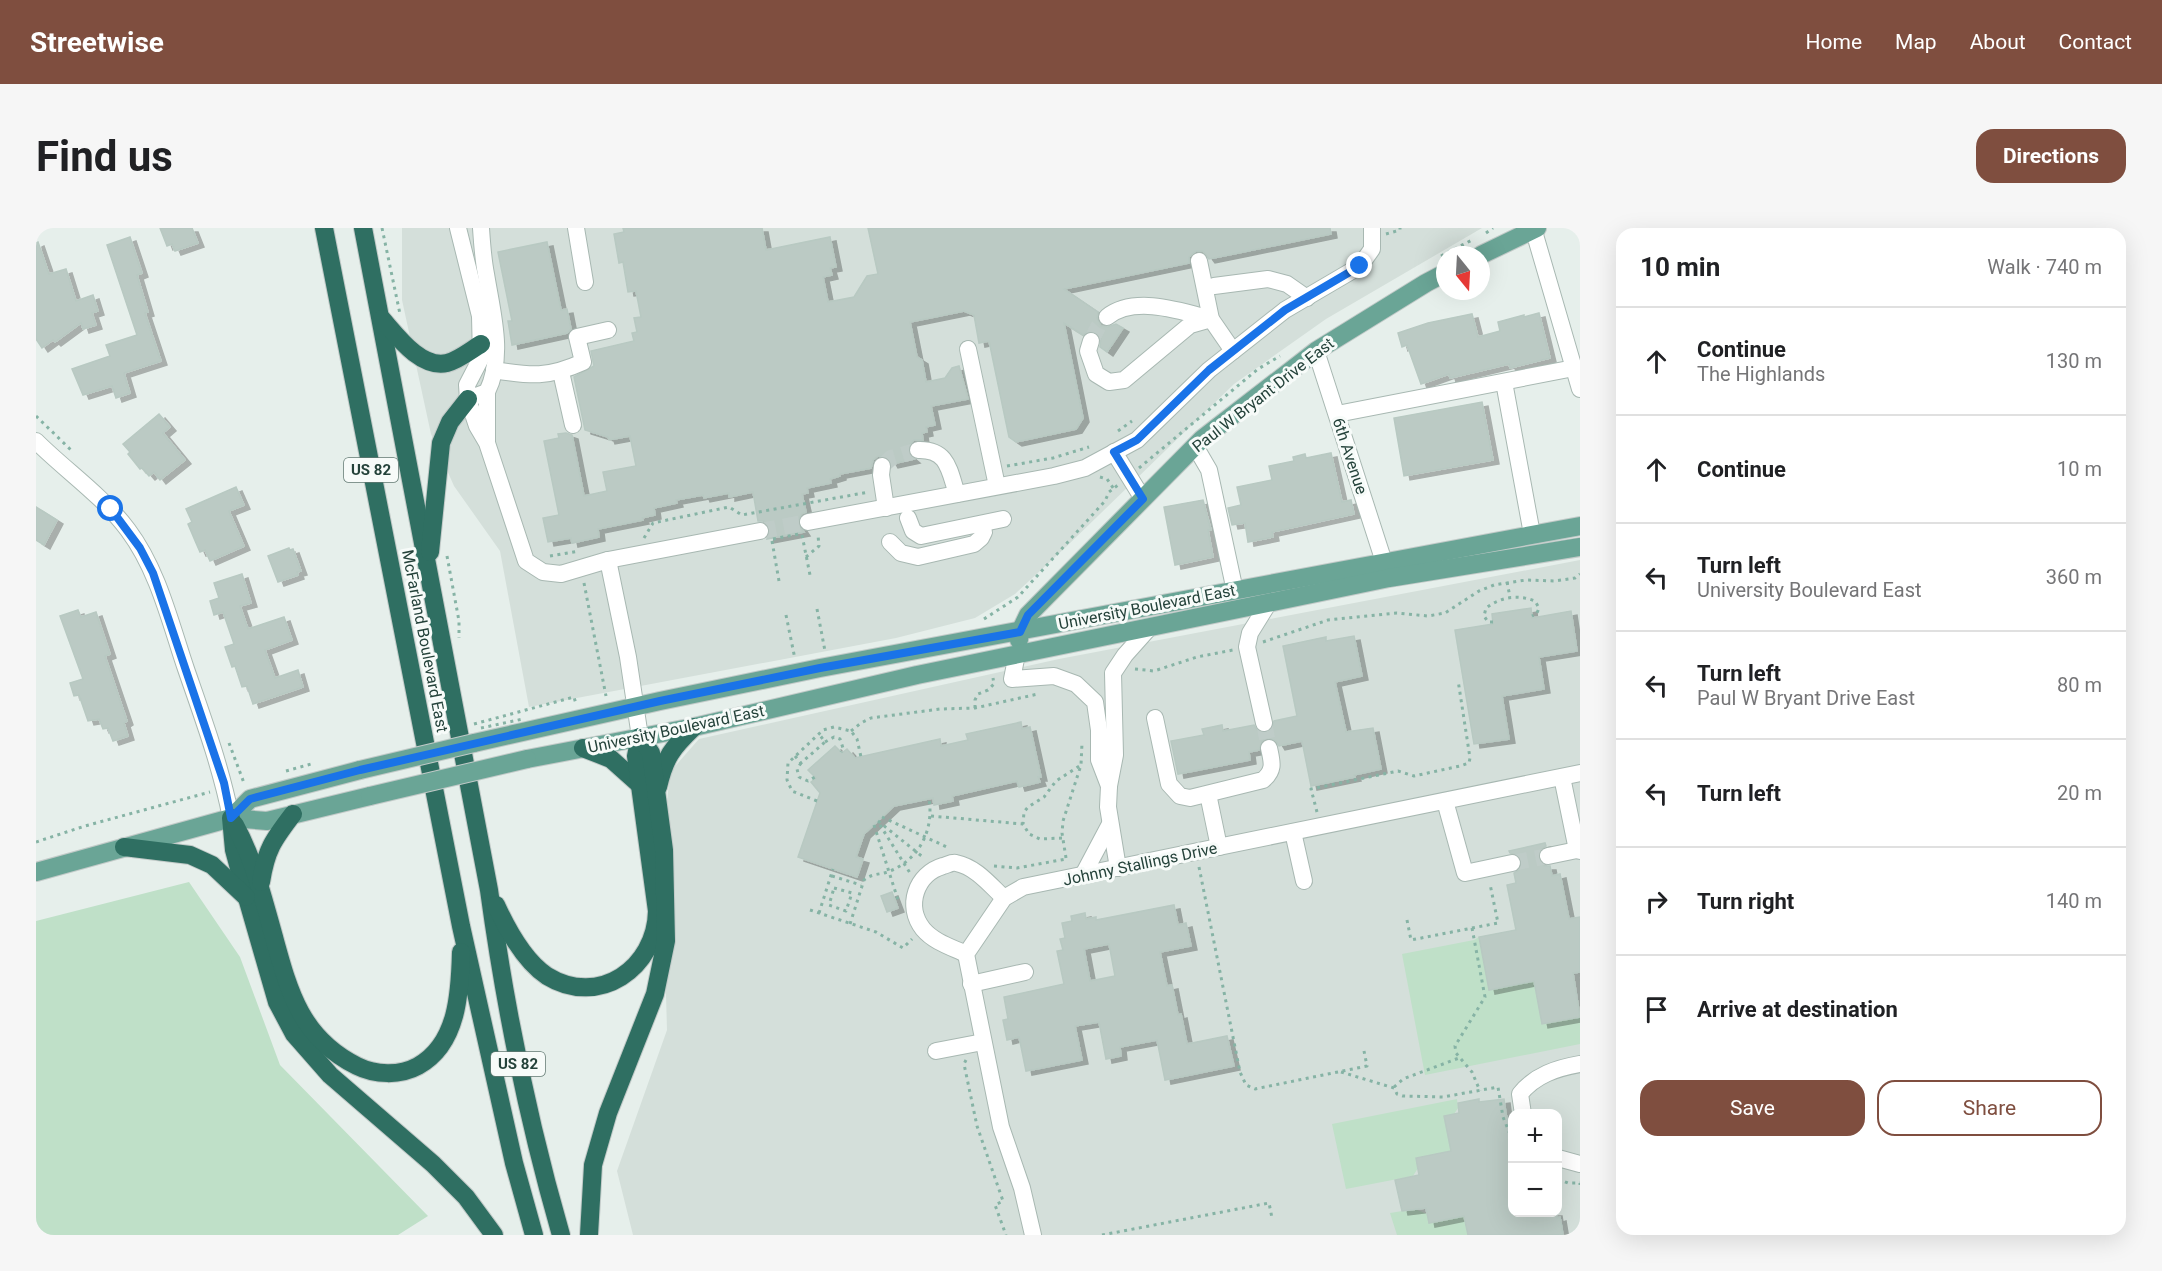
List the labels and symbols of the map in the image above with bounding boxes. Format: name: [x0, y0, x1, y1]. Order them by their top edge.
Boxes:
north arrow: [1436, 246, 1490, 300]
route end: [1346, 252, 1372, 278]
street label: Paul W Bryant Drive East: [1188, 334, 1338, 456]
street label: 6th Avenue: [1329, 415, 1371, 497]
road number: US 82: [344, 458, 398, 482]
route start: [97, 495, 123, 521]
street label: McFarland Boulevard East: [398, 548, 452, 734]
street label: University Boulevard East: [1057, 581, 1237, 633]
street label: University Boulevard East: [586, 701, 766, 757]
street label: Johnny Stallings Drive: [1061, 838, 1219, 890]
road number: US 82: [491, 1052, 545, 1076]

